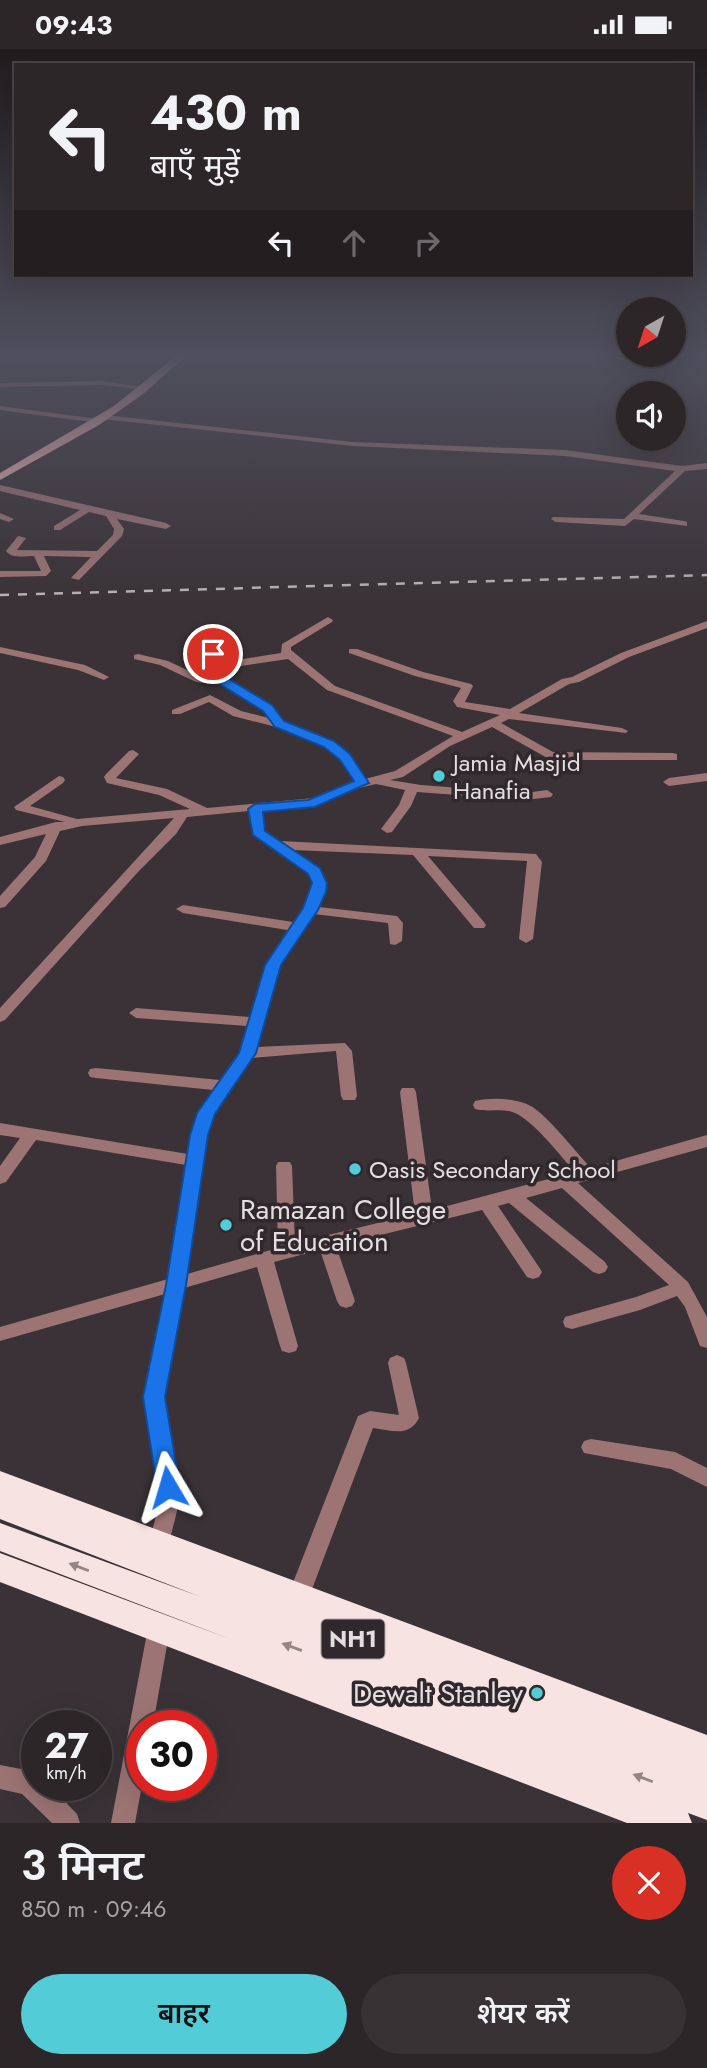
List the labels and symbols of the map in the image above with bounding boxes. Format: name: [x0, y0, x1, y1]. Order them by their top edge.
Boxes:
north arrow: [616, 297, 686, 367]
pin: [183, 624, 243, 684]
place label: Jamia Masjid Hanafia: [450, 745, 581, 808]
marker: Jamia Masjid Hanafia: [431, 768, 447, 784]
place label: Oasis Secondary School: [369, 1152, 616, 1187]
marker: Oasis Secondary School: [347, 1161, 363, 1177]
place label: Ramazan College of Education: [240, 1189, 446, 1262]
marker: Ramazan College of Education: [218, 1217, 234, 1233]
position arrow: [131, 1450, 205, 1524]
one-way arrow: [69, 1562, 90, 1573]
road number: NH1: [322, 1619, 384, 1659]
one-way arrow: [282, 1642, 303, 1653]
place label: Dewalt Stanley: [353, 1673, 524, 1714]
marker: Dewalt Stanley: [529, 1685, 545, 1701]
speed limit sign: 30: [126, 1710, 217, 1801]
one-way arrow: [633, 1772, 654, 1783]

